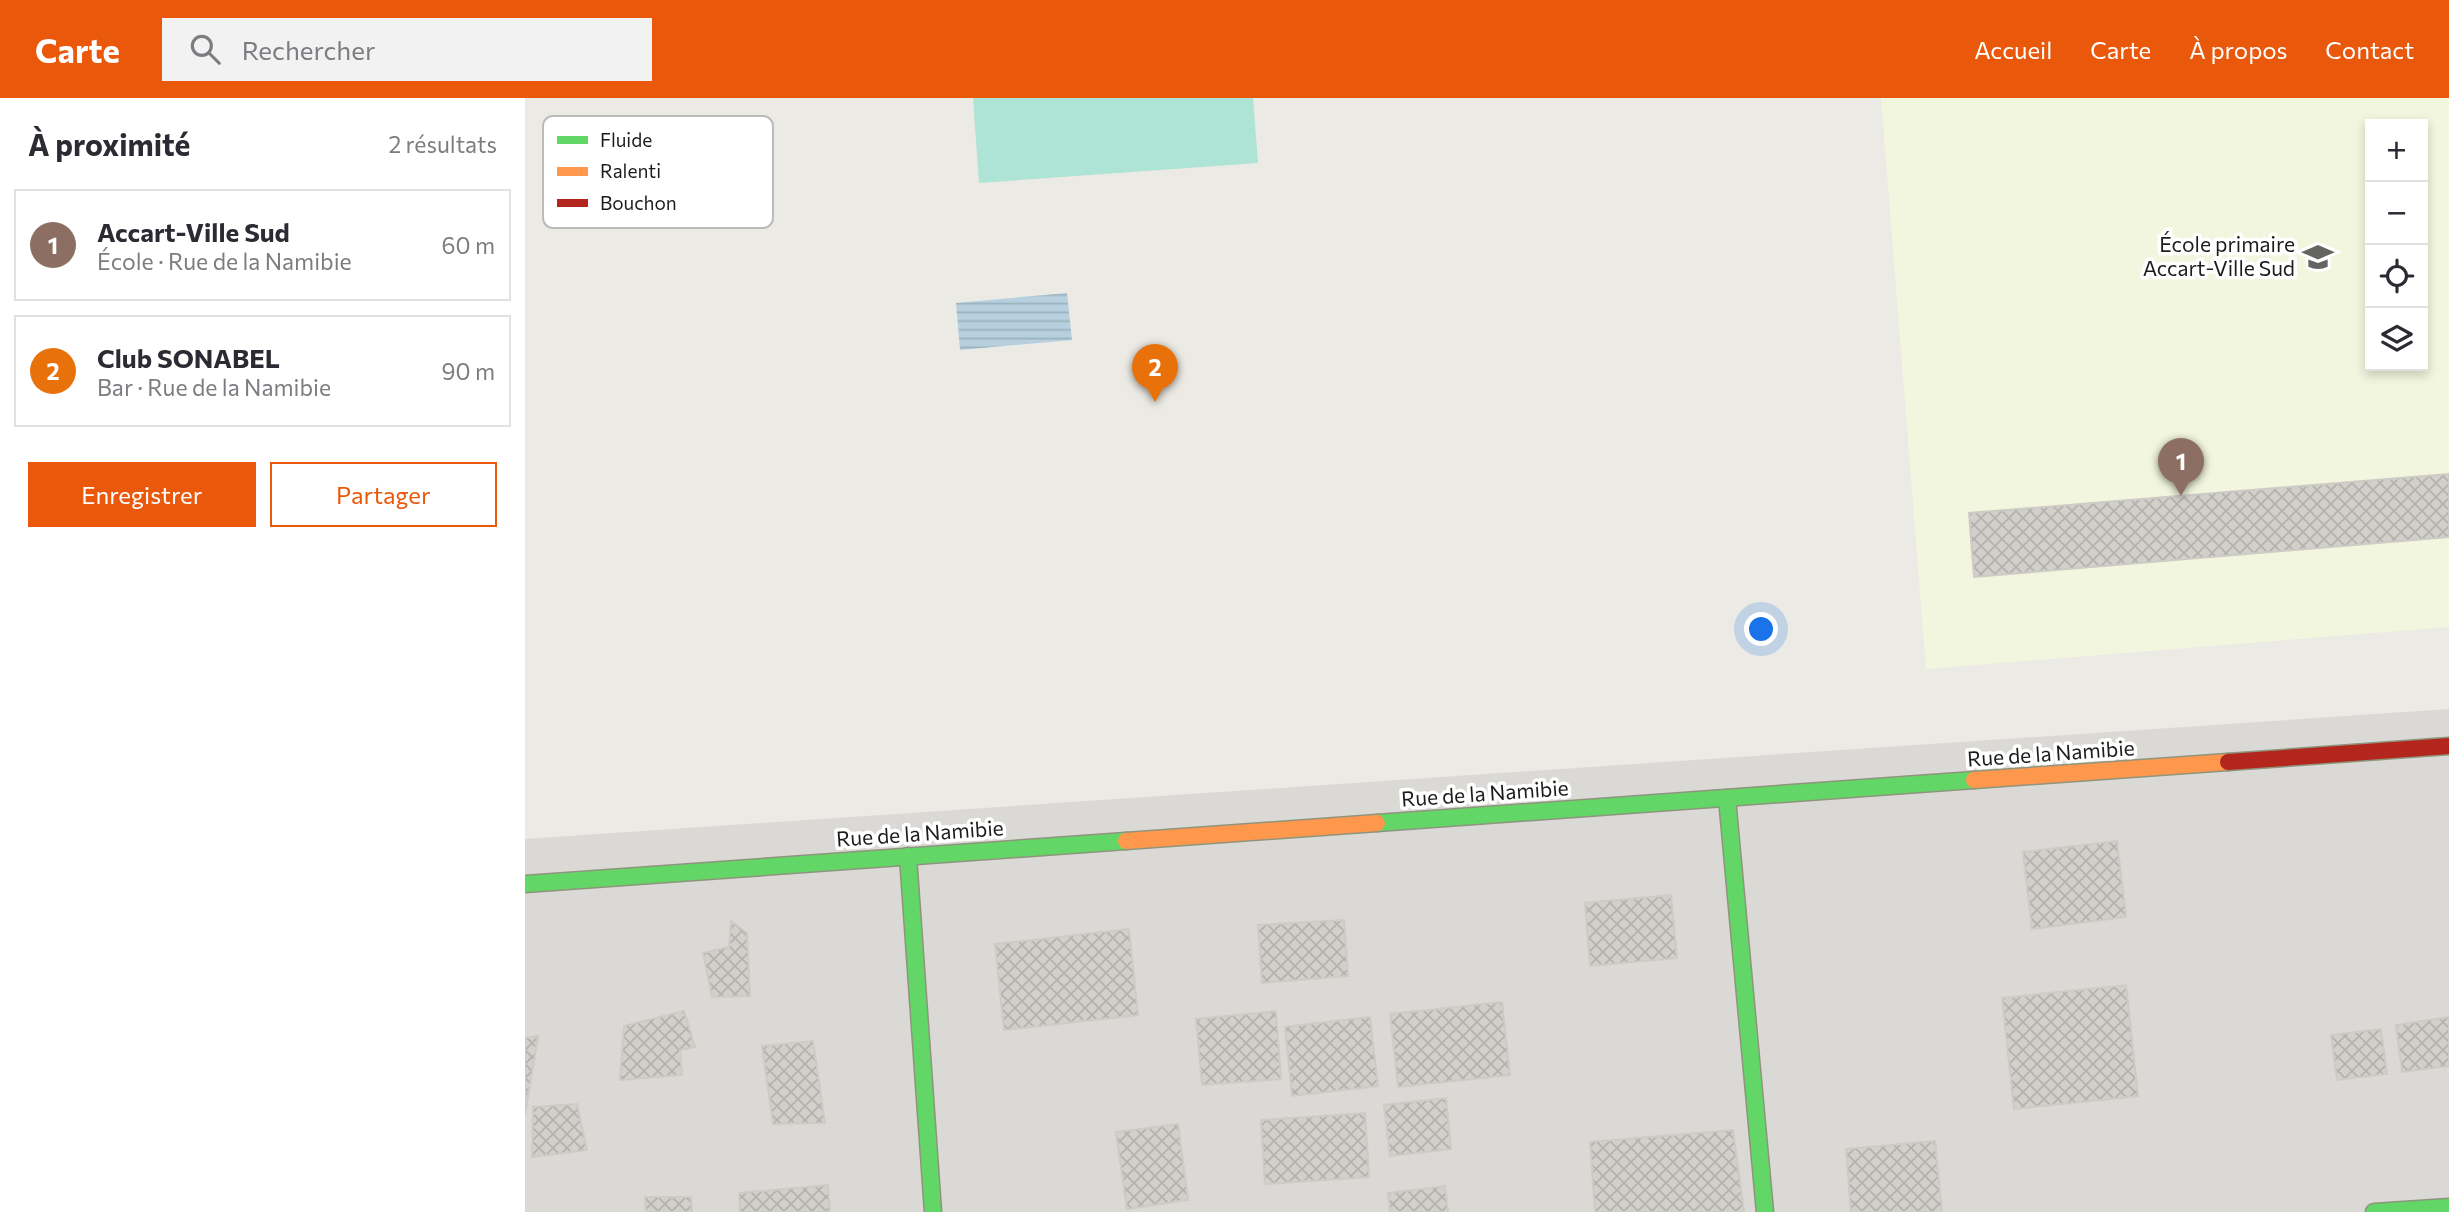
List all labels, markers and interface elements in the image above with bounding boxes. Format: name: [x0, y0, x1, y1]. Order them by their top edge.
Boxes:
search box: [162, 18, 652, 81]
text: Carte: [35, 29, 120, 70]
icon: search: [186, 30, 224, 68]
text: Rechercher: [242, 34, 375, 65]
text: Accueil: [1974, 35, 2052, 64]
text: Carte: [2090, 35, 2151, 64]
text: À propos: [2189, 35, 2287, 64]
text: Contact: [2325, 35, 2414, 64]
legend: [543, 116, 773, 228]
map controls: [2365, 119, 2428, 371]
button: +: [2365, 119, 2428, 182]
text: À proximité: [28, 125, 190, 162]
text: Fluide: [600, 128, 652, 151]
text: 2 résultats: [388, 130, 497, 158]
text: Ralenti: [600, 159, 661, 182]
button: −: [2365, 182, 2428, 245]
text: Bouchon: [600, 191, 677, 214]
text: Accart-Ville Sud: [97, 216, 290, 247]
text: 1: [48, 231, 58, 259]
text: 60 m: [442, 231, 495, 259]
place label: École primaire Accart-Ville Sud: [2143, 231, 2295, 280]
school or university icon: École primaire Accart-Ville Sud: [2301, 240, 2335, 274]
button: locate: [2365, 245, 2428, 308]
text: École · Rue de la Namibie: [97, 247, 352, 275]
button: layers: [2365, 308, 2428, 371]
text: Club SONABEL: [97, 342, 280, 373]
pin: 2: [1132, 344, 1178, 402]
text: 2: [46, 357, 60, 385]
text: 90 m: [442, 357, 495, 385]
text: Bar · Rue de la Namibie: [97, 373, 331, 401]
pin: 1: [2158, 438, 2204, 496]
button: Enregistrer: [28, 462, 256, 527]
button: Partager: [270, 462, 497, 527]
your location: [1744, 612, 1778, 646]
street label: Rue de la Namibie: [1966, 734, 2135, 771]
street label: Rue de la Namibie: [1400, 774, 1569, 811]
street label: Rue de la Namibie: [835, 814, 1004, 851]

